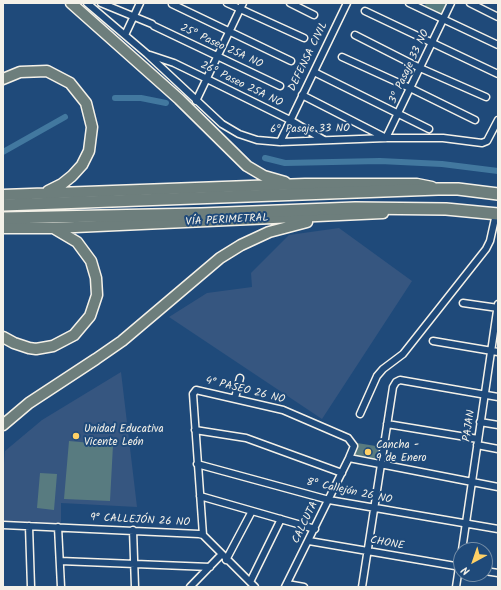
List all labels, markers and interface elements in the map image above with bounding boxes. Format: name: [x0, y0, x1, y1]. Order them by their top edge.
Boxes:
street label: DEFENSA CIVIL: [287, 20, 331, 94]
street label: 25º Paseo 25A NO: [178, 22, 264, 72]
street label: 3º Pasaje 33 NO: [387, 28, 433, 106]
street label: 26º Paseo 25A NO: [198, 59, 284, 111]
street label: 6º Pasaje 33 NO: [270, 123, 350, 137]
street label: VÍA PERIMETRAL: [185, 212, 269, 230]
street label: 4° PASEO 26 NO: [204, 375, 286, 407]
street label: PAJAN: [461, 409, 479, 443]
place label: Unidad Educativa Vicente León: [84, 423, 164, 449]
marker: Unidad Educativa Vicente León: [71, 431, 81, 441]
place label: Cancha - 9 de Enero: [376, 439, 427, 465]
marker: Cancha - 9 de Enero: [363, 447, 373, 457]
street label: 8º Callejón 26 NO: [305, 476, 393, 508]
street label: CALCUTA: [290, 500, 322, 546]
street label: 9° CALLEJÓN 26 NO: [90, 512, 190, 530]
street label: CHONE: [369, 534, 405, 554]
north arrow: [453, 542, 493, 582]
text: N: [457, 561, 474, 580]

